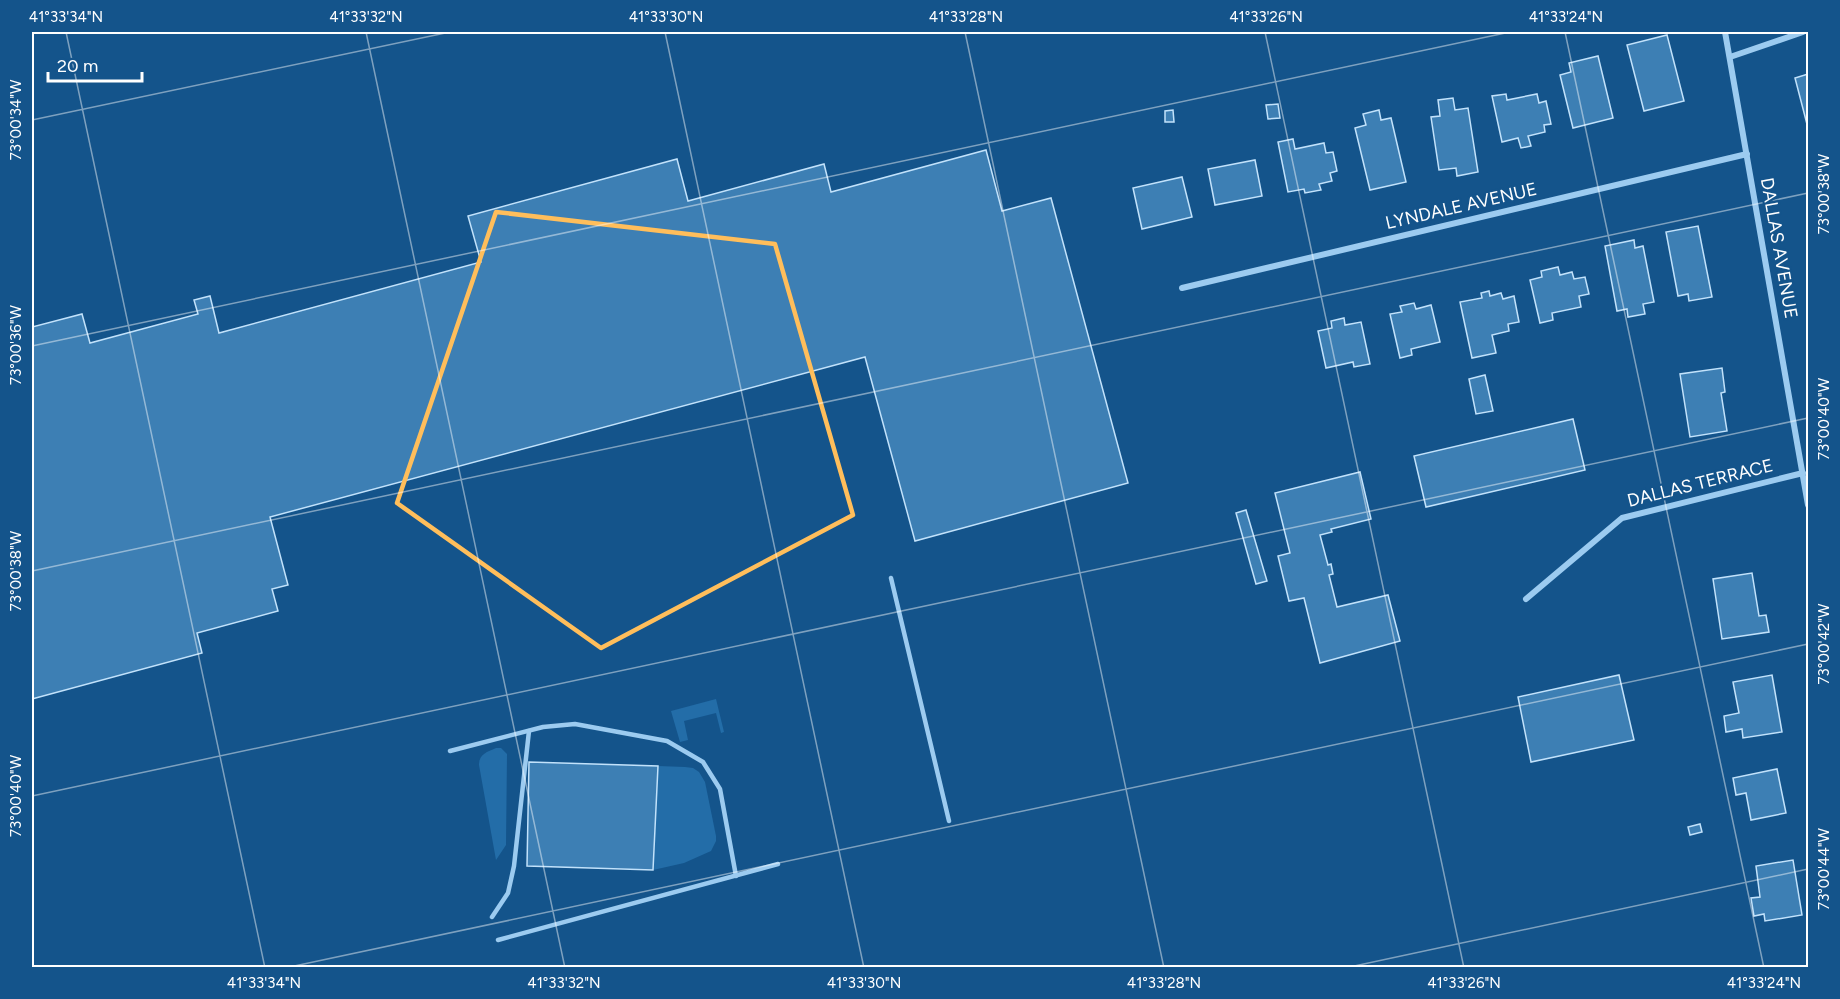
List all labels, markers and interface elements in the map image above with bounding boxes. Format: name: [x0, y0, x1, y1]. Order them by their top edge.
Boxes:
text: 41°33'34"N: [29, 8, 103, 26]
text: 41°33'32"N: [329, 8, 403, 26]
text: 41°33'30"N: [629, 8, 703, 26]
text: 41°33'28"N: [929, 8, 1003, 26]
text: 41°33'26"N: [1229, 8, 1303, 26]
text: 41°33'24"N: [1529, 8, 1603, 26]
scale bar: [48, 45, 142, 83]
text: 20 m: [57, 55, 98, 77]
text: 73°00'34"W: [7, 79, 25, 160]
text: 73°00'38"W: [1815, 153, 1833, 234]
street label: DALLAS AVENUE: [1756, 176, 1802, 320]
street label: LYNDALE AVENUE: [1383, 178, 1539, 234]
text: 73°00'36"W: [7, 304, 25, 385]
text: 73°00'40"W: [1815, 377, 1833, 460]
street label: DALLAS TERRACE: [1625, 454, 1775, 512]
text: 73°00'38"W: [7, 530, 25, 611]
text: 73°00'42"W: [1815, 603, 1833, 684]
text: 73°00'40"W: [7, 754, 25, 837]
text: 73°00'44"W: [1815, 827, 1833, 910]
text: 41°33'34"N: [227, 974, 301, 992]
text: 41°33'32"N: [527, 974, 601, 992]
text: 41°33'30"N: [827, 974, 901, 992]
text: 41°33'28"N: [1127, 974, 1201, 992]
text: 41°33'26"N: [1427, 974, 1501, 992]
text: 41°33'24"N: [1727, 974, 1801, 992]

